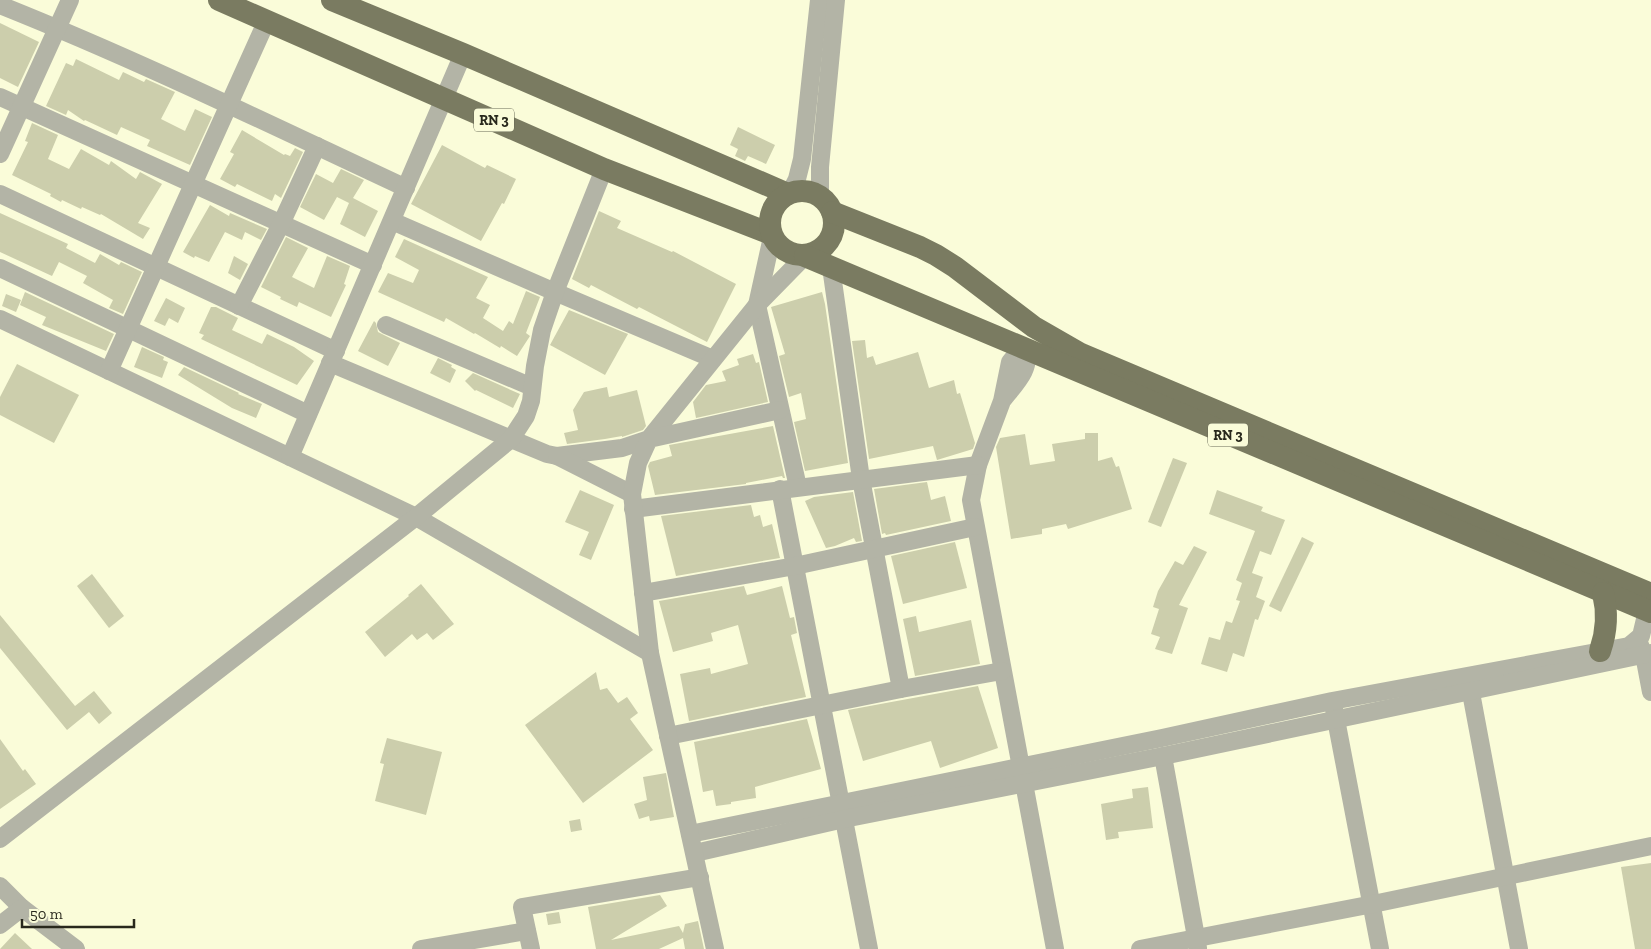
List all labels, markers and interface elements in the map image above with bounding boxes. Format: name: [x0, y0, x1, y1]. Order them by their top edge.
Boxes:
road number: RN 3: [474, 108, 514, 132]
road number: RN 3: [1208, 424, 1248, 446]
scale bar: [22, 896, 135, 928]
text: 50 m: [30, 905, 63, 923]

